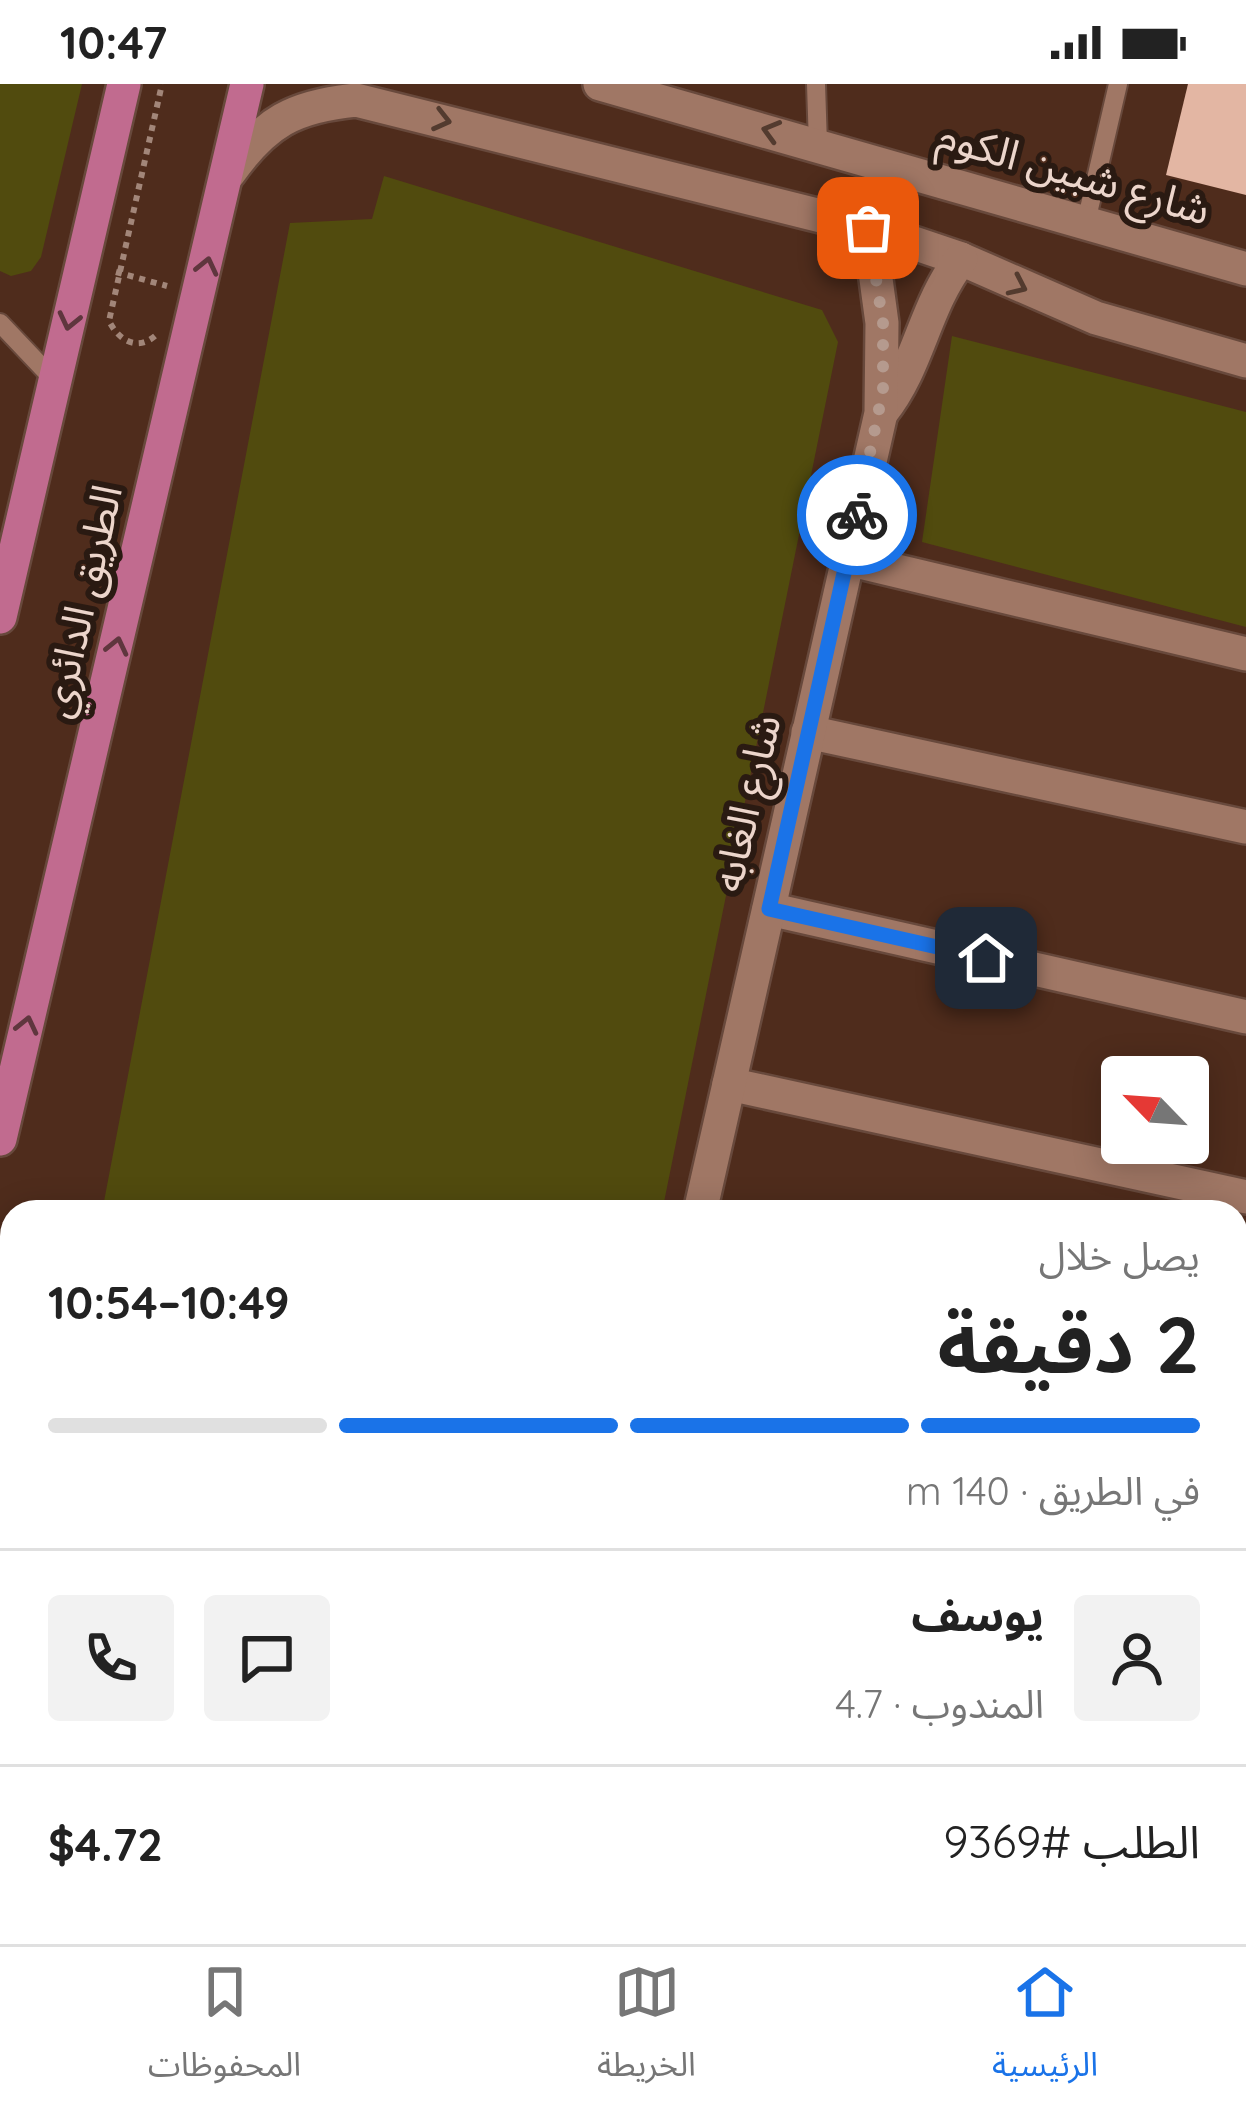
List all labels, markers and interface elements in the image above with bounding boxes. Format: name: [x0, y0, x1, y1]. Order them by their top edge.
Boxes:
text: 10:47: [60, 14, 167, 70]
one-way arrow: [432, 106, 452, 131]
street label: شارع شبين الكوم: [930, 107, 1216, 241]
one-way arrow: [761, 121, 781, 146]
pin: [817, 177, 919, 279]
icon: bag: [835, 195, 901, 261]
one-way arrow: [193, 257, 218, 277]
one-way arrow: [1006, 272, 1027, 295]
one-way arrow: [58, 310, 83, 330]
courier: [797, 455, 917, 575]
street label: الطريق الدائري: [28, 479, 140, 724]
icon: bike: [824, 482, 890, 548]
one-way arrow: [103, 636, 128, 656]
street label: شارع الغابه: [699, 709, 797, 898]
pin: [935, 907, 1037, 1009]
icon: home: [953, 925, 1019, 991]
one-way arrow: [13, 1016, 38, 1036]
north arrow: [1101, 1056, 1209, 1164]
map controls: [1101, 1056, 1209, 1164]
text: يصل خلال: [1039, 1231, 1200, 1280]
text: 10:49–10:54: [48, 1274, 290, 1330]
text: 2 دقيقة: [938, 1295, 1200, 1393]
text: في الطريق · 140 m: [906, 1466, 1200, 1515]
text: يوسف: [911, 1586, 1044, 1642]
button: phone: [48, 1595, 174, 1721]
button: chat: [204, 1595, 330, 1721]
button: person: [1074, 1595, 1200, 1721]
text: المندوب · 4.7: [835, 1679, 1044, 1728]
text: الطلب #9369: [943, 1813, 1200, 1869]
text: $4.72: [48, 1816, 163, 1872]
tab: المحفوظات: [148, 1959, 301, 2100]
tab: الخريطة: [597, 1959, 696, 2100]
tab: الرئيسية: [992, 1959, 1098, 2100]

